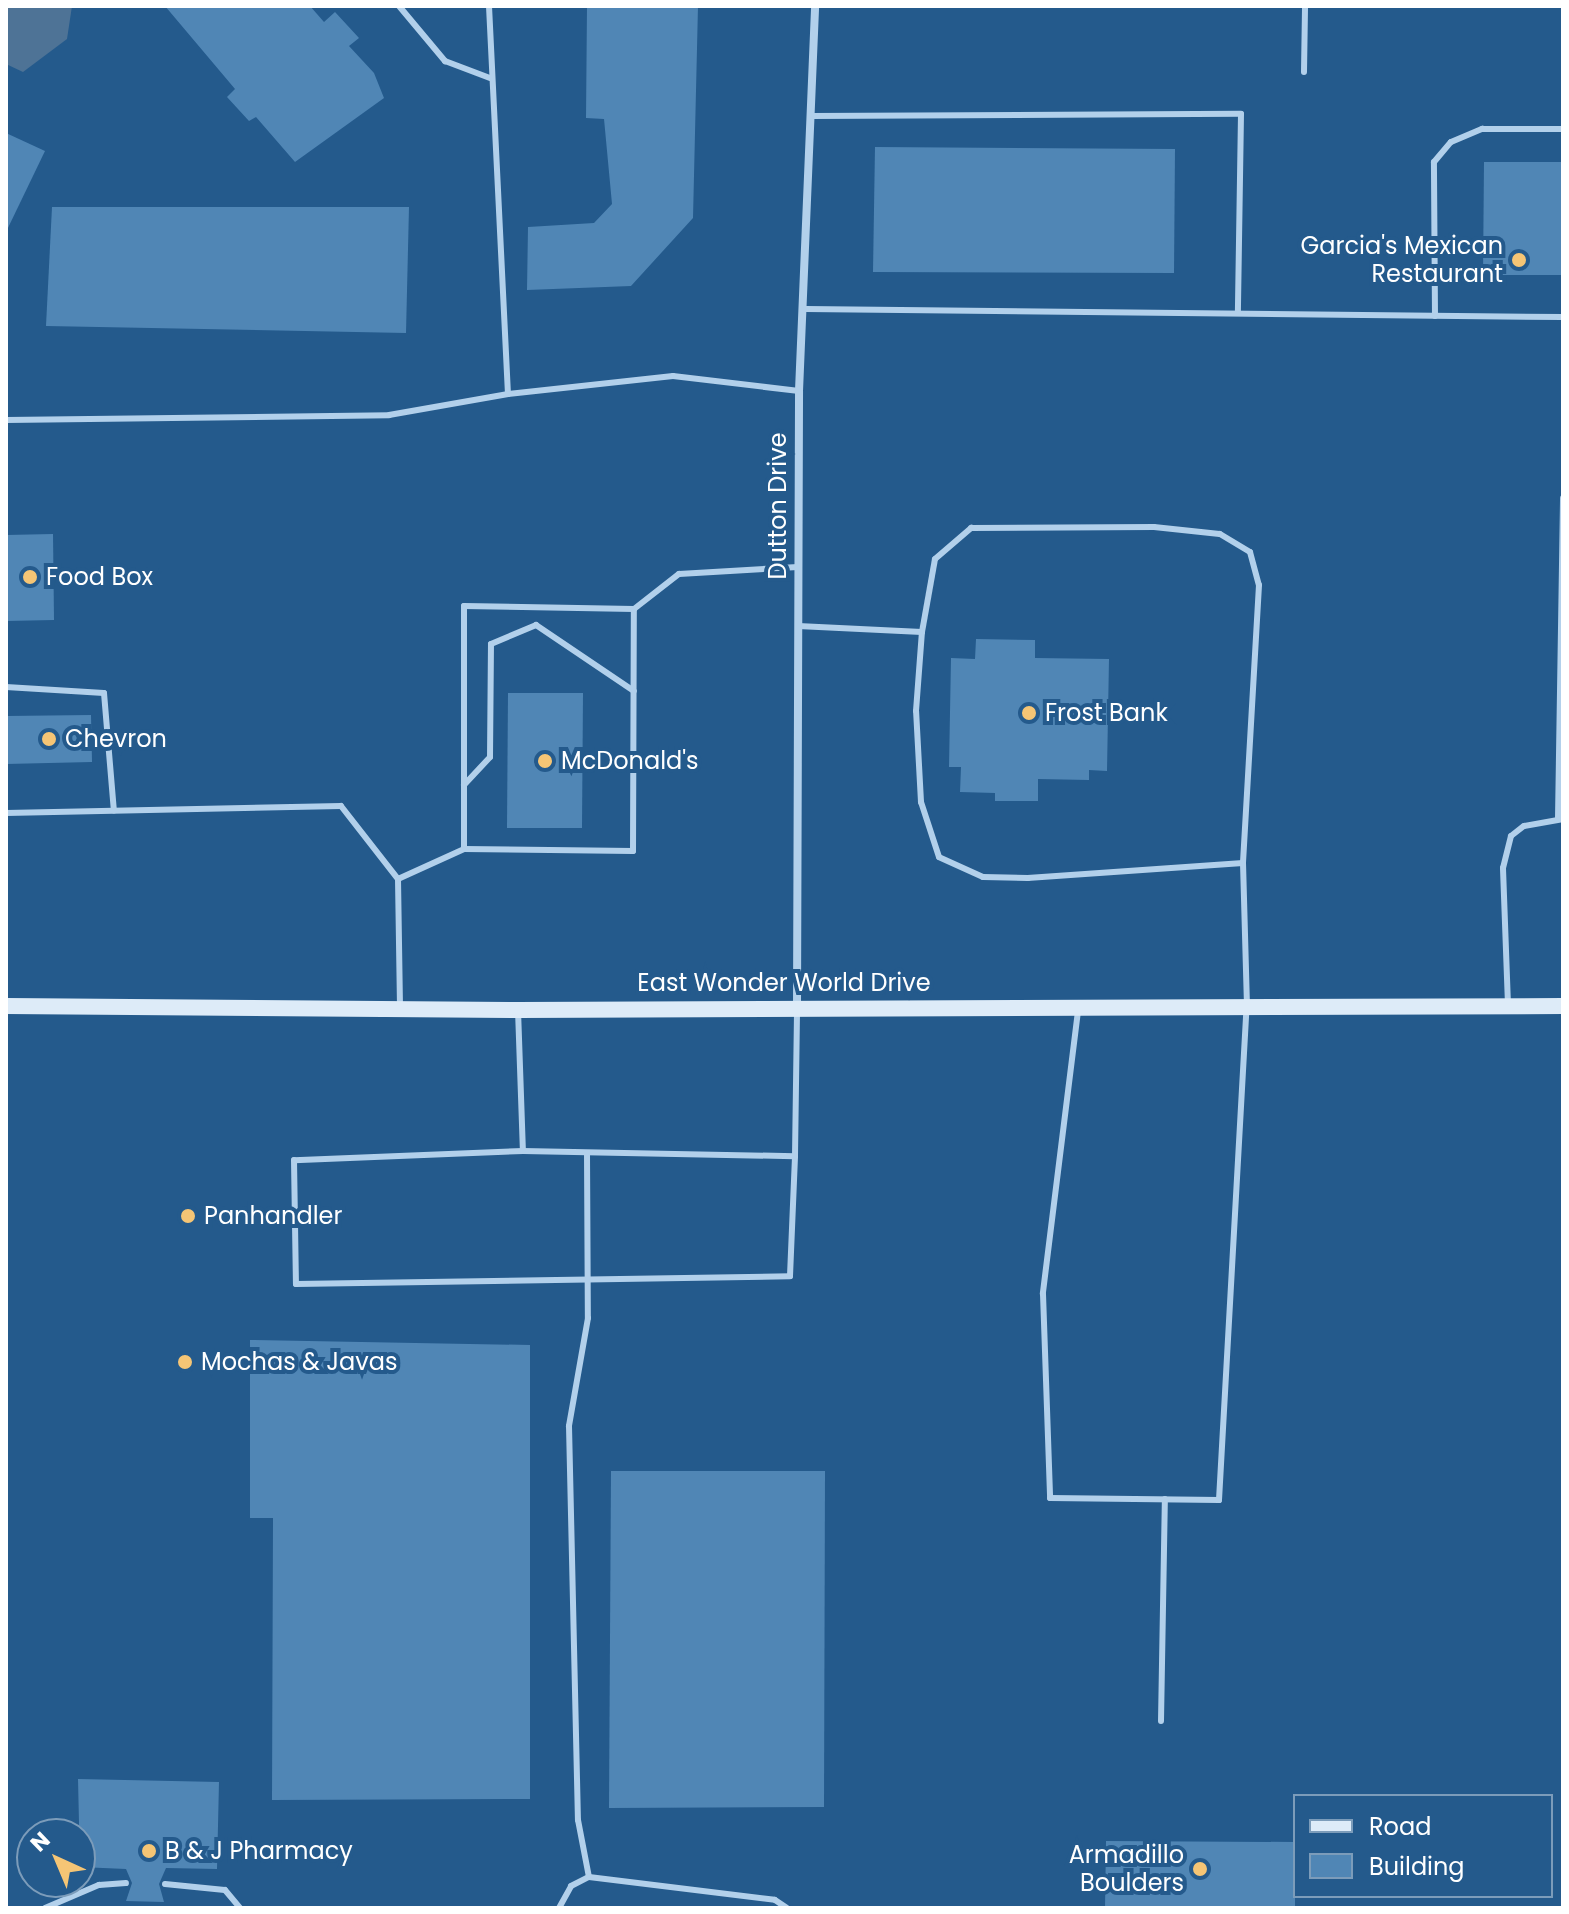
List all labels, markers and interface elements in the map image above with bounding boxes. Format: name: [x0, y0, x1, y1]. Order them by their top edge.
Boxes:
place label: Garcia's Mexican Restaurant: [1301, 232, 1503, 288]
marker: Garcia's Mexican Restaurant: [1510, 251, 1528, 269]
street label: Dutton Drive: [764, 432, 792, 580]
place label: Food Box: [46, 563, 153, 591]
marker: Food Box: [21, 568, 39, 586]
place label: Frost Bank: [1045, 699, 1168, 727]
marker: Frost Bank: [1020, 704, 1038, 722]
place label: Chevron: [65, 725, 167, 753]
marker: Chevron: [40, 730, 58, 748]
place label: McDonald's: [561, 747, 699, 775]
marker: McDonald's: [536, 752, 554, 770]
street label: East Wonder World Drive: [637, 969, 931, 997]
place label: Panhandler: [204, 1202, 342, 1230]
marker: Panhandler: [179, 1207, 197, 1225]
place label: Mochas & Javas: [201, 1348, 397, 1376]
marker: Mochas & Javas: [176, 1353, 194, 1371]
legend: [1293, 1794, 1553, 1898]
text: Road: [1369, 1810, 1431, 1843]
north arrow: [16, 1818, 96, 1898]
text: N: [24, 1825, 57, 1859]
place label: B & J Pharmacy: [165, 1837, 353, 1865]
place label: Armadillo Boulders: [1069, 1841, 1184, 1897]
marker: B & J Pharmacy: [140, 1842, 158, 1860]
text: Building: [1369, 1850, 1465, 1883]
marker: Armadillo Boulders: [1191, 1860, 1209, 1878]

